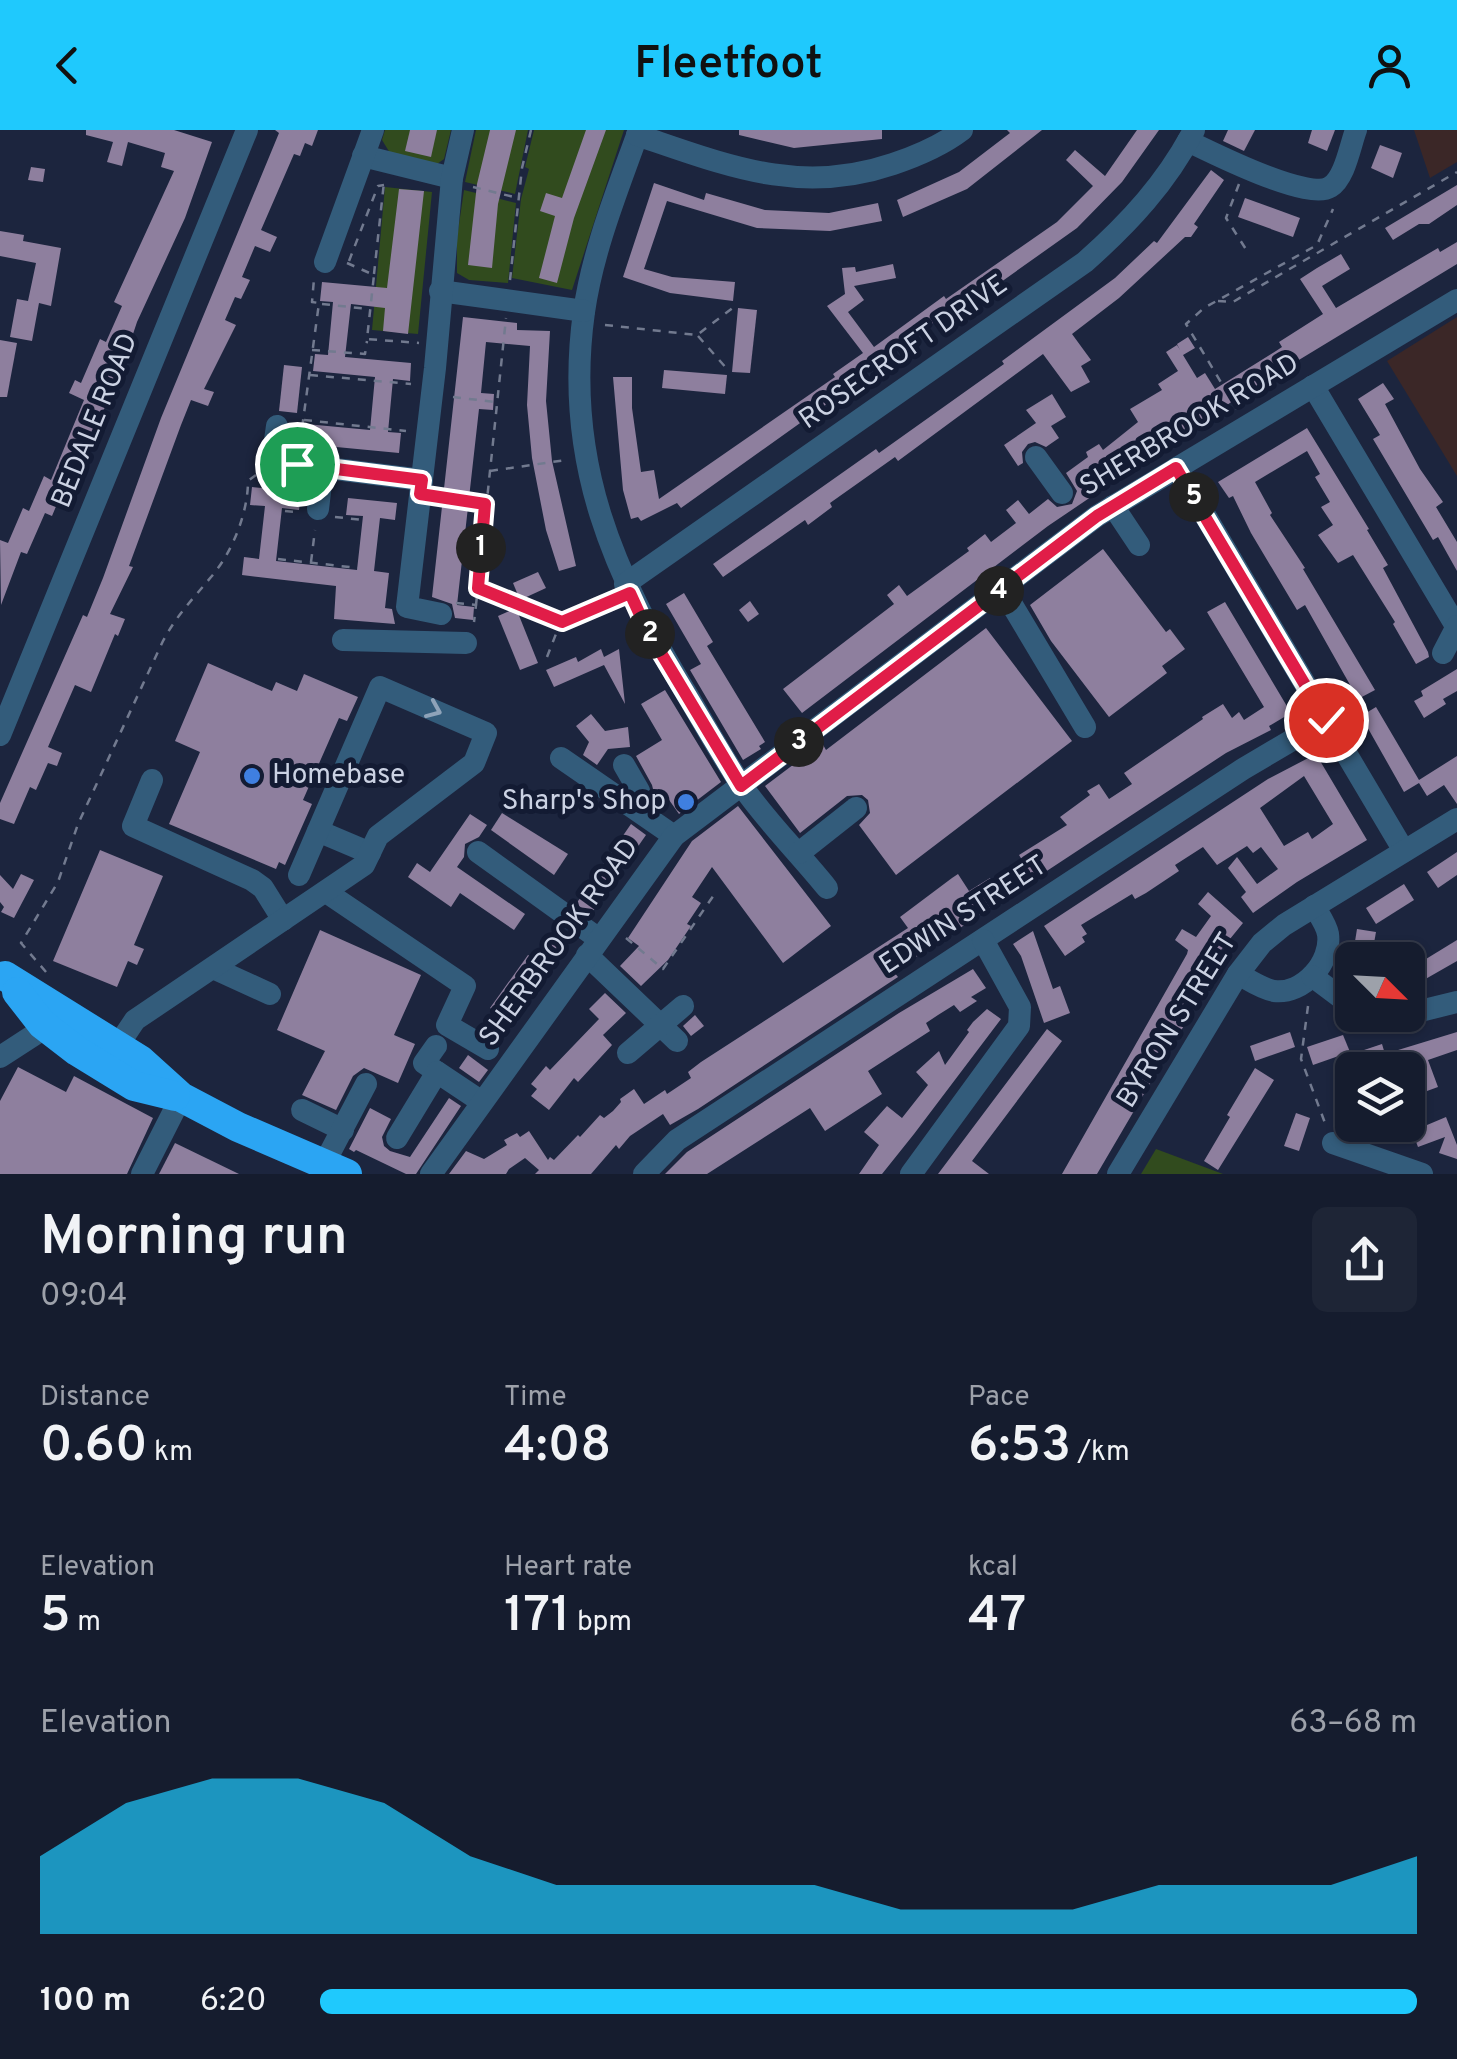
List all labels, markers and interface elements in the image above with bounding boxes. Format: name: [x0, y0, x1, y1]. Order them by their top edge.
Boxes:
text: Fleetfoot: [634, 37, 823, 94]
icon: back: [40, 38, 95, 93]
icon: person: [1362, 38, 1417, 93]
street label: ROSECROFT DRIVE: [793, 268, 1015, 438]
street label: BEDALE ROAD: [45, 328, 147, 514]
street label: SHERBROOK ROAD: [1074, 346, 1306, 506]
pin: [255, 422, 340, 507]
icon: arrive: [270, 437, 325, 492]
pin: 5: [1169, 472, 1219, 522]
text: 5: [1185, 479, 1203, 515]
pin: 1: [456, 523, 506, 573]
text: 1: [475, 530, 487, 566]
pin: 4: [974, 566, 1024, 616]
text: 4: [990, 573, 1008, 609]
pin: 2: [625, 609, 675, 659]
text: 2: [641, 616, 659, 652]
pin: [1284, 678, 1369, 763]
icon: check: [1299, 693, 1354, 748]
one-way arrow: [424, 698, 442, 718]
pin: 3: [774, 717, 824, 767]
text: 3: [791, 724, 807, 760]
place label: Homebase: [272, 758, 405, 794]
marker: Homebase: [241, 765, 263, 787]
place label: Sharp's Shop: [502, 784, 666, 820]
marker: Sharp's Shop: [675, 791, 697, 813]
street label: SHERBROOK ROAD: [472, 831, 648, 1055]
street label: EDWIN STREET: [873, 848, 1055, 984]
street label: BYRON STREET: [1110, 927, 1246, 1115]
north arrow: [1335, 942, 1425, 1032]
map controls: [1335, 942, 1425, 1142]
button: layers: [1335, 1052, 1425, 1142]
text: Morning run: [40, 1204, 348, 1274]
button: share: [1312, 1207, 1417, 1312]
text: 09:04: [40, 1277, 127, 1317]
text: Distance: [40, 1380, 150, 1416]
text: Time: [504, 1380, 567, 1416]
text: Pace: [968, 1380, 1030, 1416]
text: 0.60: [40, 1416, 148, 1479]
text: 4:08: [504, 1416, 611, 1479]
text: 6:53: [968, 1416, 1071, 1479]
text: km: [148, 1435, 193, 1471]
text: /km: [1071, 1435, 1130, 1471]
text: Elevation: [40, 1550, 155, 1586]
text: Heart rate: [504, 1550, 632, 1586]
text: kcal: [968, 1550, 1018, 1586]
text: 5: [40, 1586, 71, 1649]
text: 171: [504, 1586, 570, 1649]
text: 47: [968, 1586, 1026, 1649]
text: m: [71, 1605, 101, 1641]
text: bpm: [570, 1605, 632, 1641]
text: Elevation: [40, 1704, 172, 1744]
text: 63–68 m: [1289, 1704, 1417, 1744]
text: 100 m: [40, 1982, 131, 2022]
text: 6:20: [200, 1982, 266, 2022]

